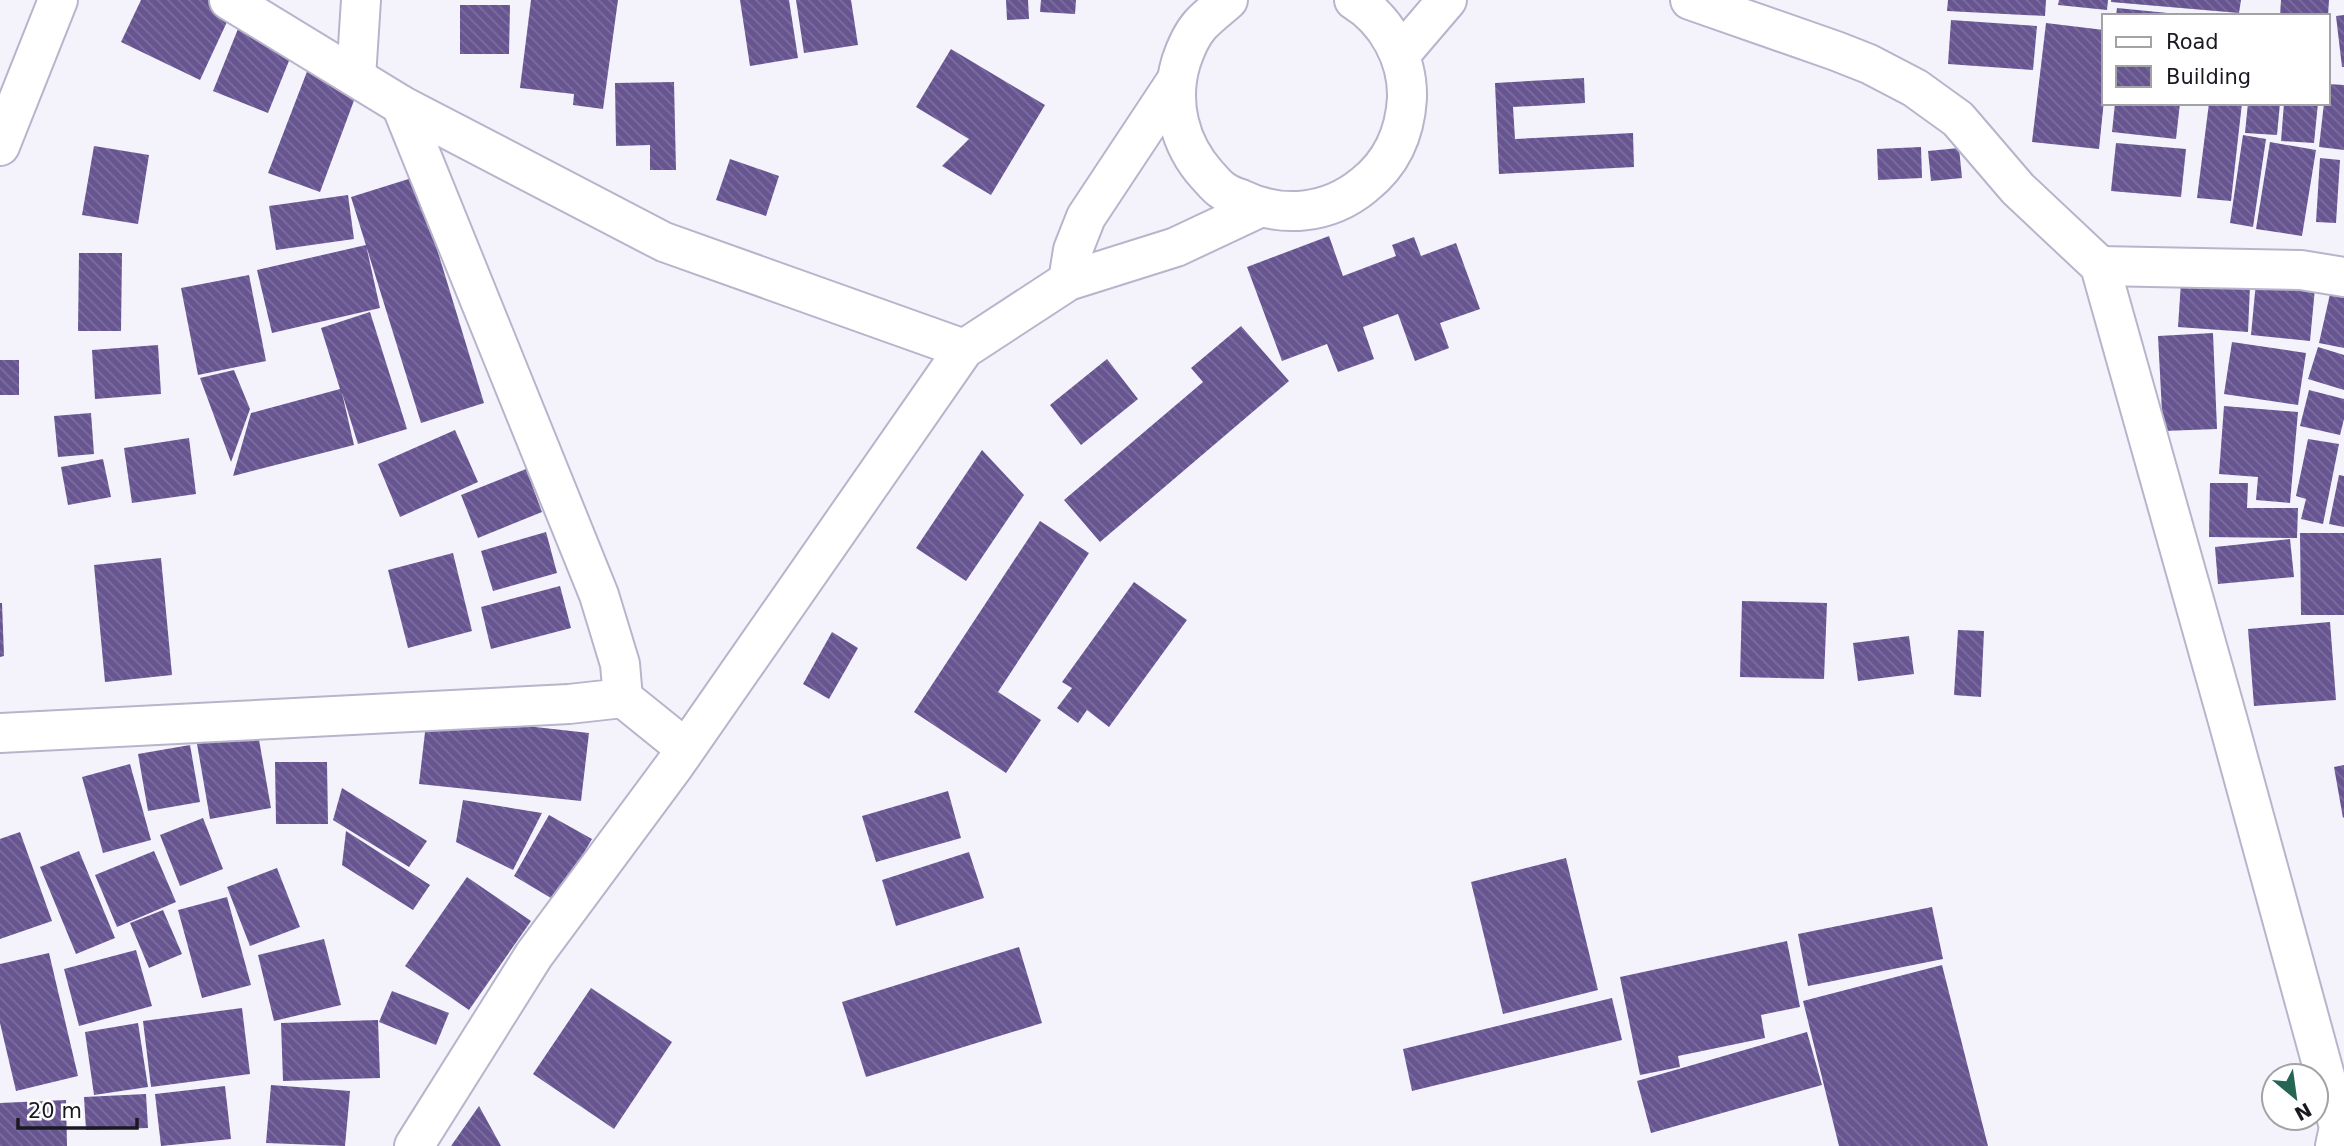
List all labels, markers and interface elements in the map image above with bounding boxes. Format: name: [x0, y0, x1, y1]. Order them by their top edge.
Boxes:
legend: [2102, 14, 2330, 105]
text: Road: [2166, 30, 2219, 54]
text: Building: [2166, 65, 2251, 89]
north arrow: [2260, 1062, 2330, 1132]
scale bar: [18, 1086, 136, 1130]
text: N: [2291, 1098, 2316, 1125]
text: 20 m: [28, 1099, 82, 1123]

